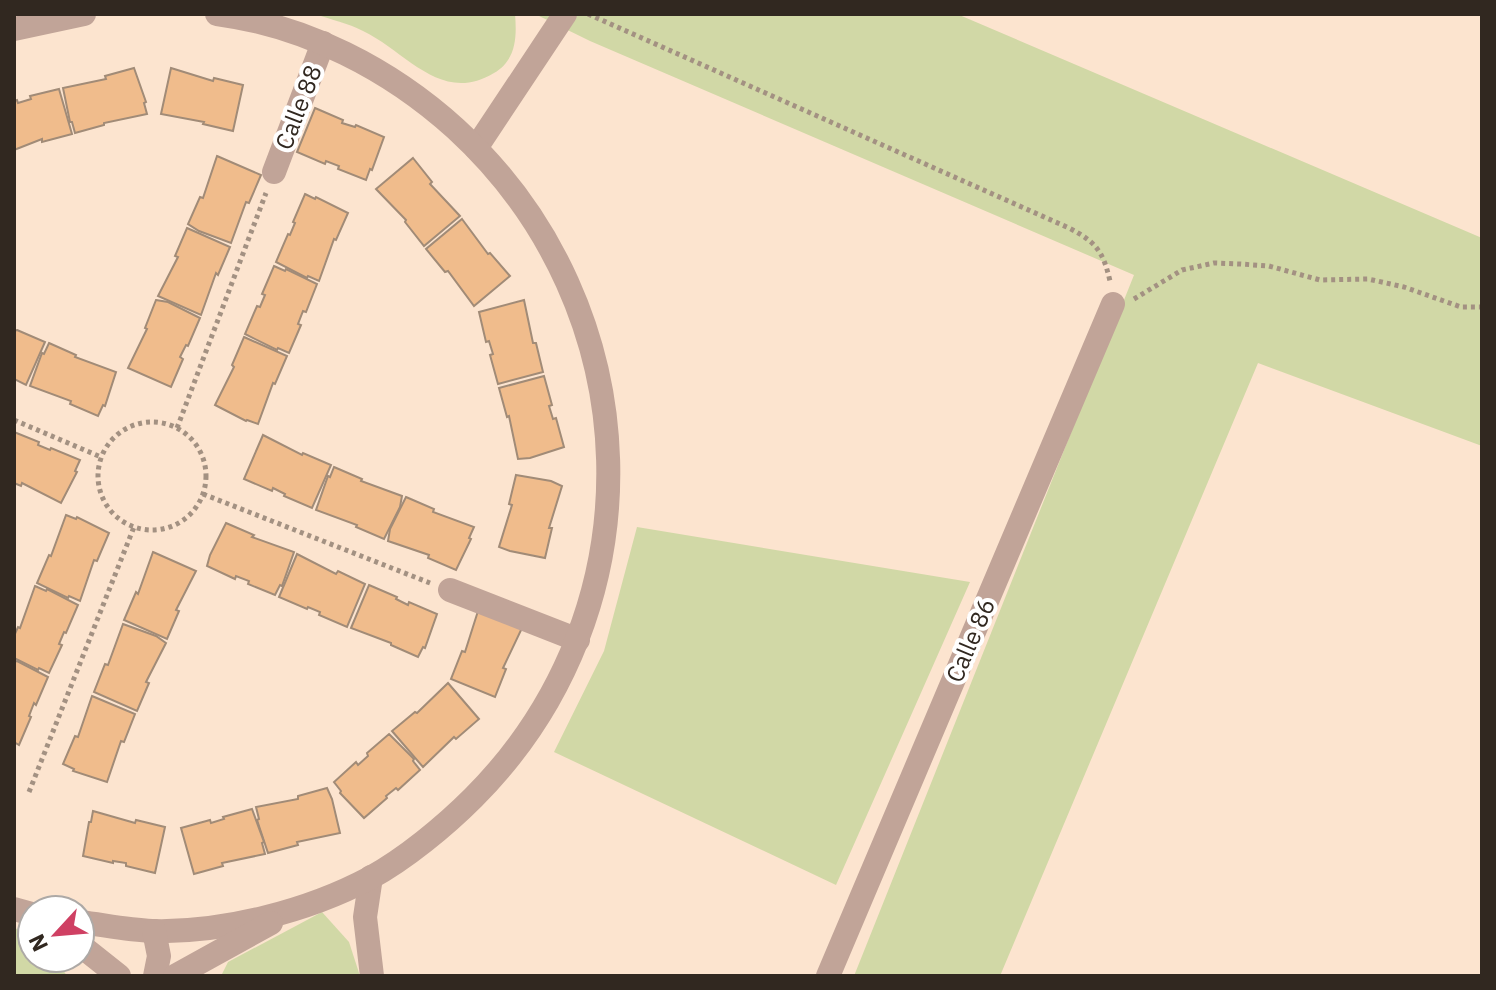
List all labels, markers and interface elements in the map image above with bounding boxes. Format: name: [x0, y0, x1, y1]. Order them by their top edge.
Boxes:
street label: Calle 88: [267, 60, 329, 154]
street label: Calle 86: [938, 593, 1002, 687]
north arrow: [16, 894, 96, 974]
text: N: [21, 929, 54, 957]

